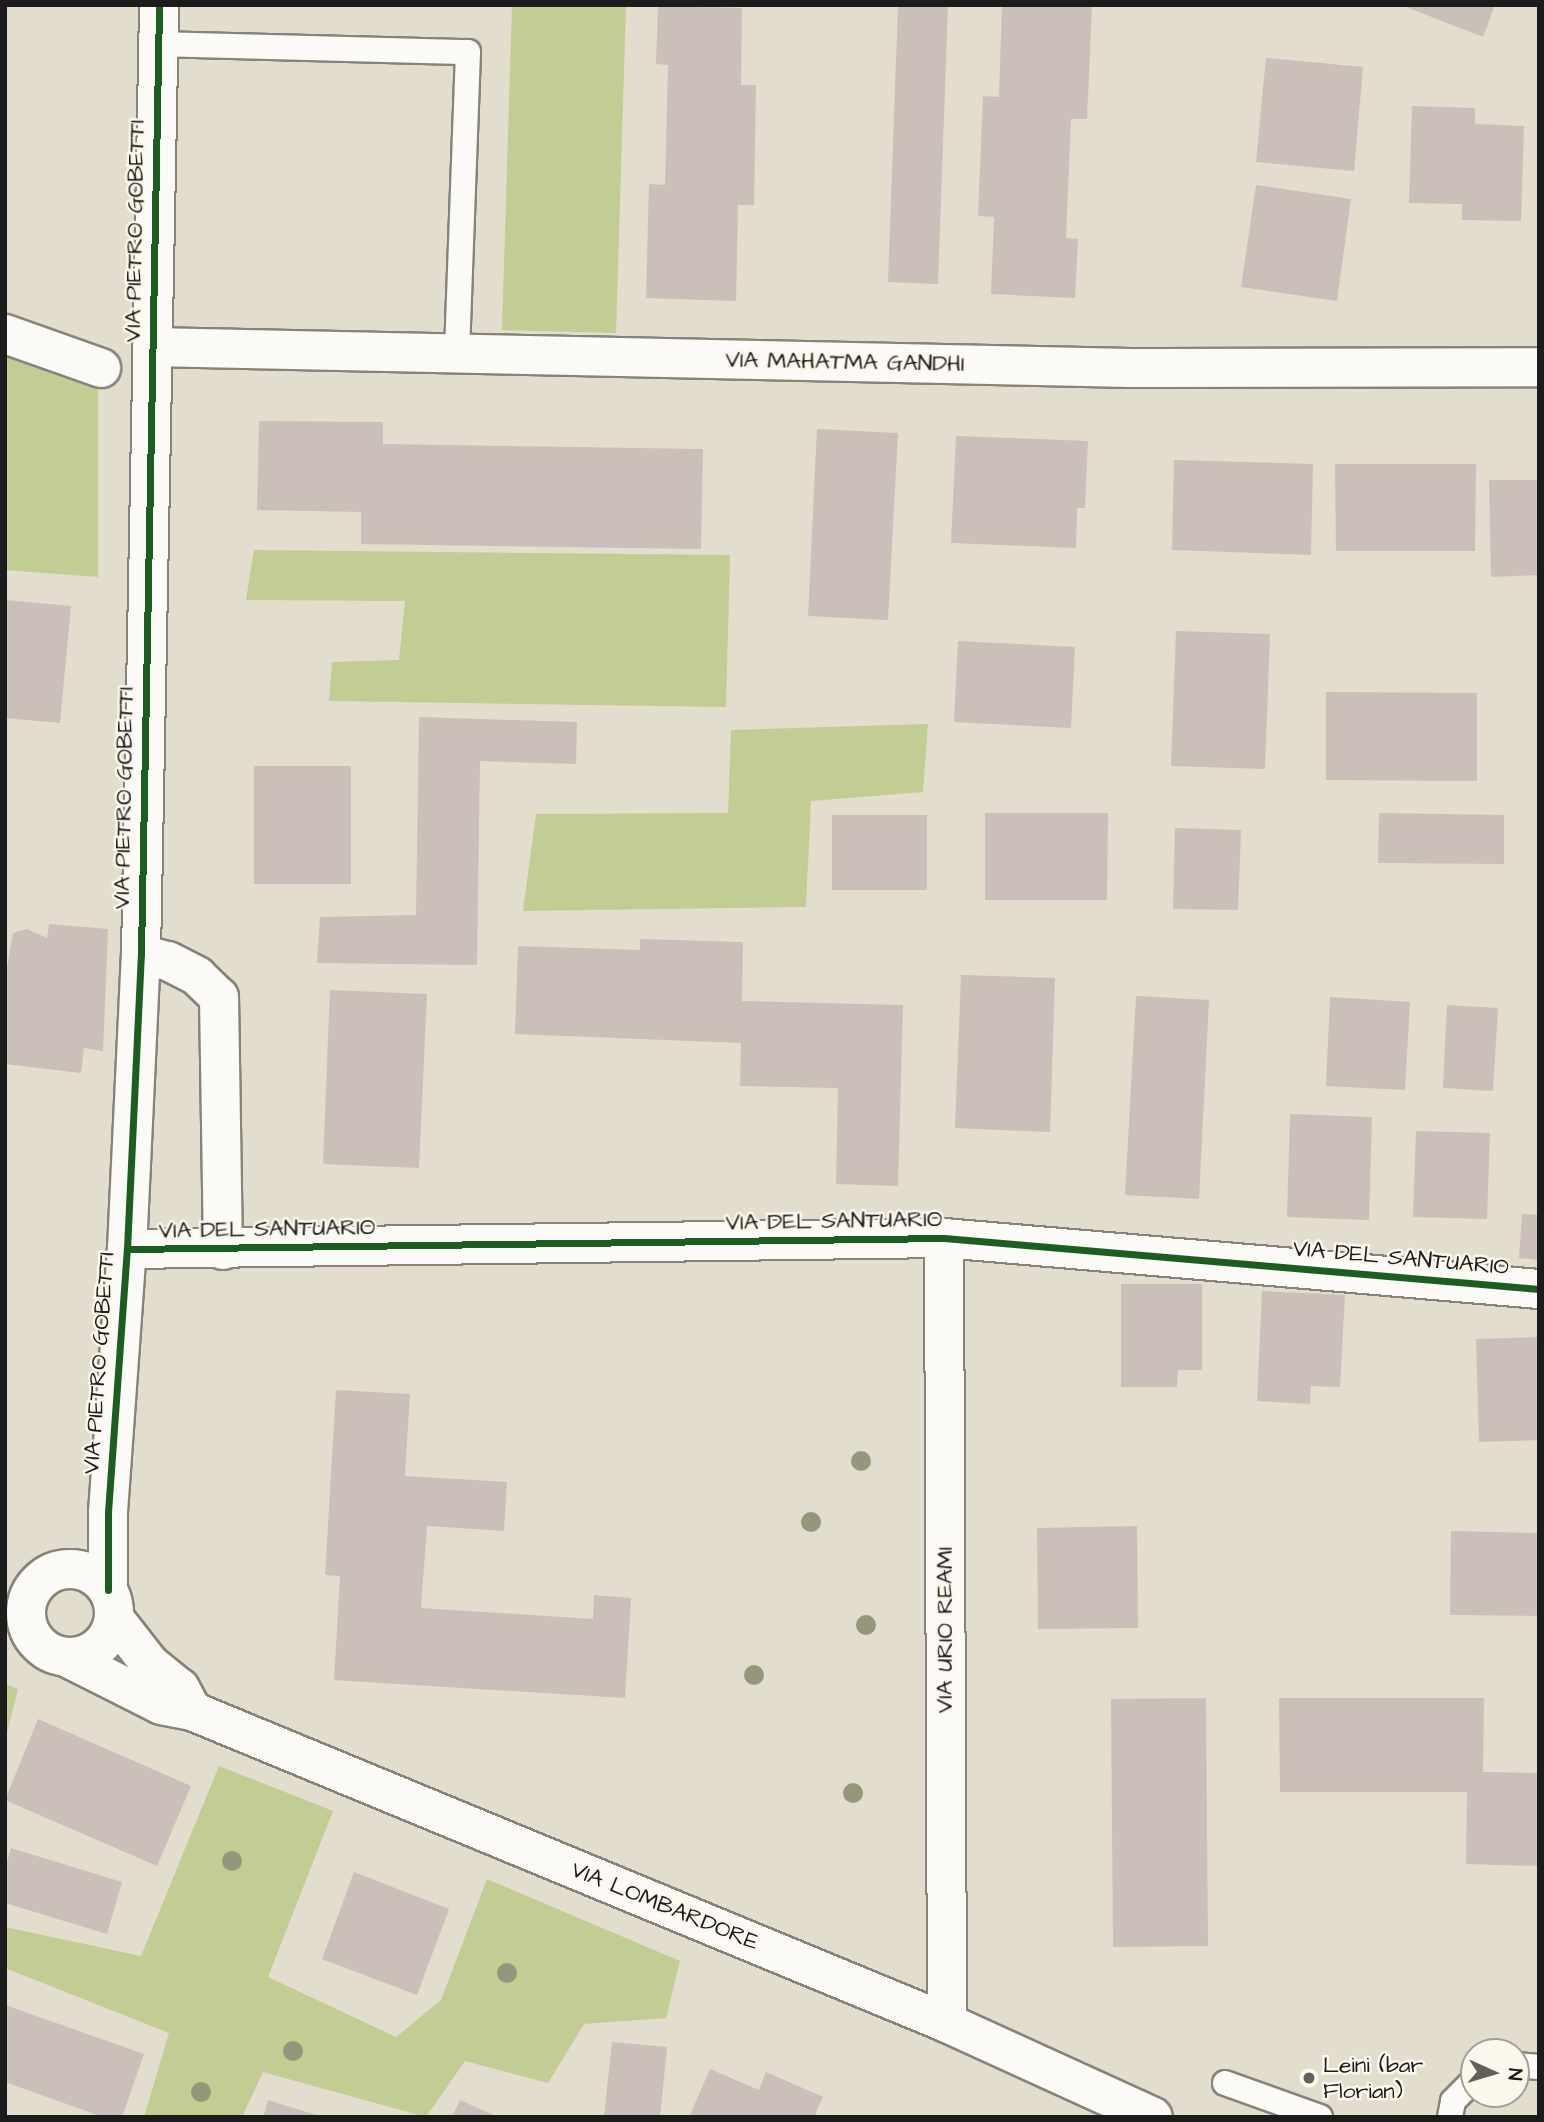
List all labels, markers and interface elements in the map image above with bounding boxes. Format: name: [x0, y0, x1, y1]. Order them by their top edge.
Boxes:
street label: VIA PIETRO GOBETTI: [119, 120, 151, 342]
street label: VIA MAHATMA GANDHI: [725, 346, 965, 378]
street label: VIA PIETRO GOBETTI: [108, 687, 140, 909]
street label: VIA DEL SANTUARIO: [725, 1205, 943, 1237]
street label: VIA DEL SANTUARIO: [158, 1213, 376, 1245]
street label: VIA DEL SANTUARIO: [1292, 1235, 1510, 1281]
street label: VIA PIETRO GOBETTI: [77, 1251, 121, 1475]
street label: VIA URIO REAMI: [931, 1547, 959, 1713]
street label: VIA LOMBARDORE: [567, 1856, 763, 1956]
north arrow: [1460, 2038, 1530, 2108]
place label: Leini (bar Florian): [1323, 2051, 1423, 2105]
text: N: [1501, 2067, 1528, 2081]
marker: Leini (bar Florian): [1301, 2070, 1317, 2086]

